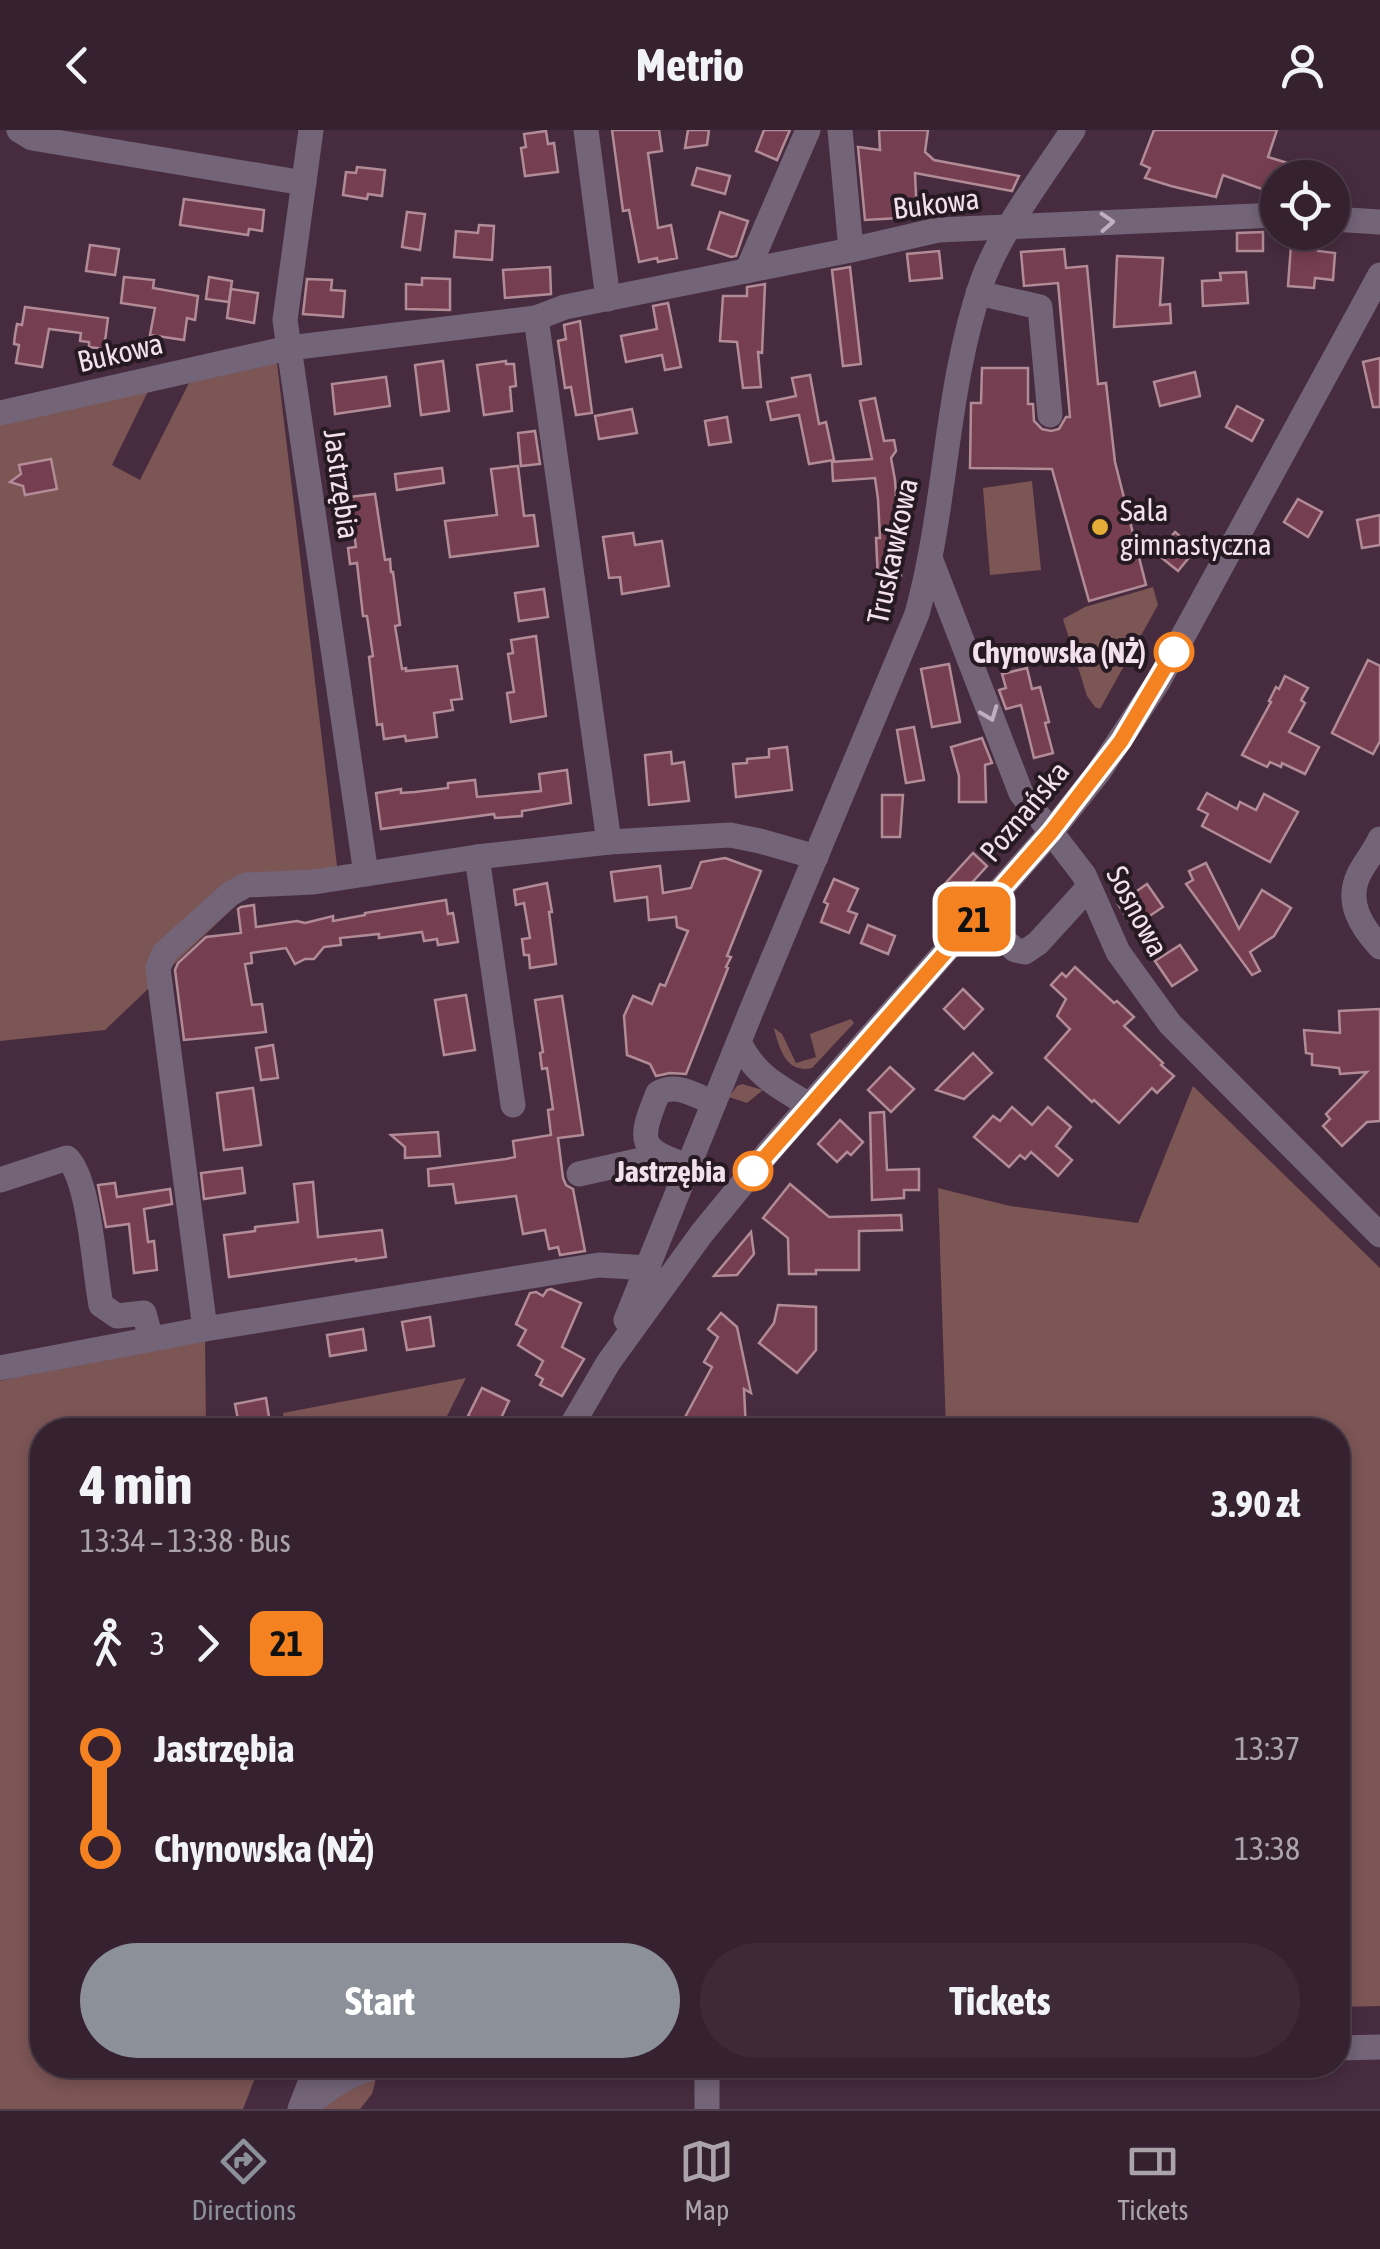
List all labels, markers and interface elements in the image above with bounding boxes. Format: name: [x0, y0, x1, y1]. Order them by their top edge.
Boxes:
icon: back: [50, 38, 105, 93]
icon: person: [1275, 38, 1330, 93]
text: Metrio: [636, 39, 744, 91]
map controls: [1260, 160, 1350, 250]
button: locate: [1260, 160, 1350, 250]
street label: Bukowa: [891, 181, 981, 225]
one-way arrow: [1100, 212, 1116, 233]
street label: Bukowa: [74, 326, 166, 378]
street label: Jastrzębia: [317, 427, 367, 541]
street label: Truskawkowa: [860, 475, 924, 627]
place label: Sala gimnastyczna: [1120, 493, 1272, 561]
marker: Sala gimnastyczna: [1089, 516, 1111, 538]
marker: Chynowska (NŻ): [1155, 633, 1193, 671]
place label: Chynowska (NŻ): [972, 635, 1146, 669]
one-way arrow: [979, 704, 999, 721]
street label: Poznańska: [972, 754, 1076, 868]
street label: Sosnowa: [1100, 860, 1176, 962]
line badge: 21: [929, 886, 1019, 952]
text: 21: [958, 899, 990, 939]
marker: Jastrzębia: [734, 1152, 772, 1190]
place label: Jastrzębia: [614, 1154, 726, 1188]
text: 4 min: [80, 1453, 192, 1516]
text: 3.90 zł: [1211, 1482, 1300, 1525]
text: 13:34 – 13:38 · Bus: [80, 1522, 291, 1559]
icon: walk: [80, 1616, 135, 1671]
icon: forward: [180, 1616, 235, 1671]
text: 21: [270, 1623, 303, 1663]
text: 3: [150, 1625, 165, 1662]
text: Jastrzębia: [154, 1727, 294, 1770]
text: 13:37: [1234, 1730, 1300, 1767]
text: Chynowska (NŻ): [154, 1827, 375, 1870]
text: 13:38: [1234, 1830, 1300, 1867]
button: Start: [80, 1943, 680, 2058]
button: Tickets: [700, 1943, 1300, 2058]
tab: Directions: [192, 2134, 296, 2226]
tab: Map: [679, 2134, 734, 2226]
tab: Tickets: [1117, 2134, 1188, 2226]

